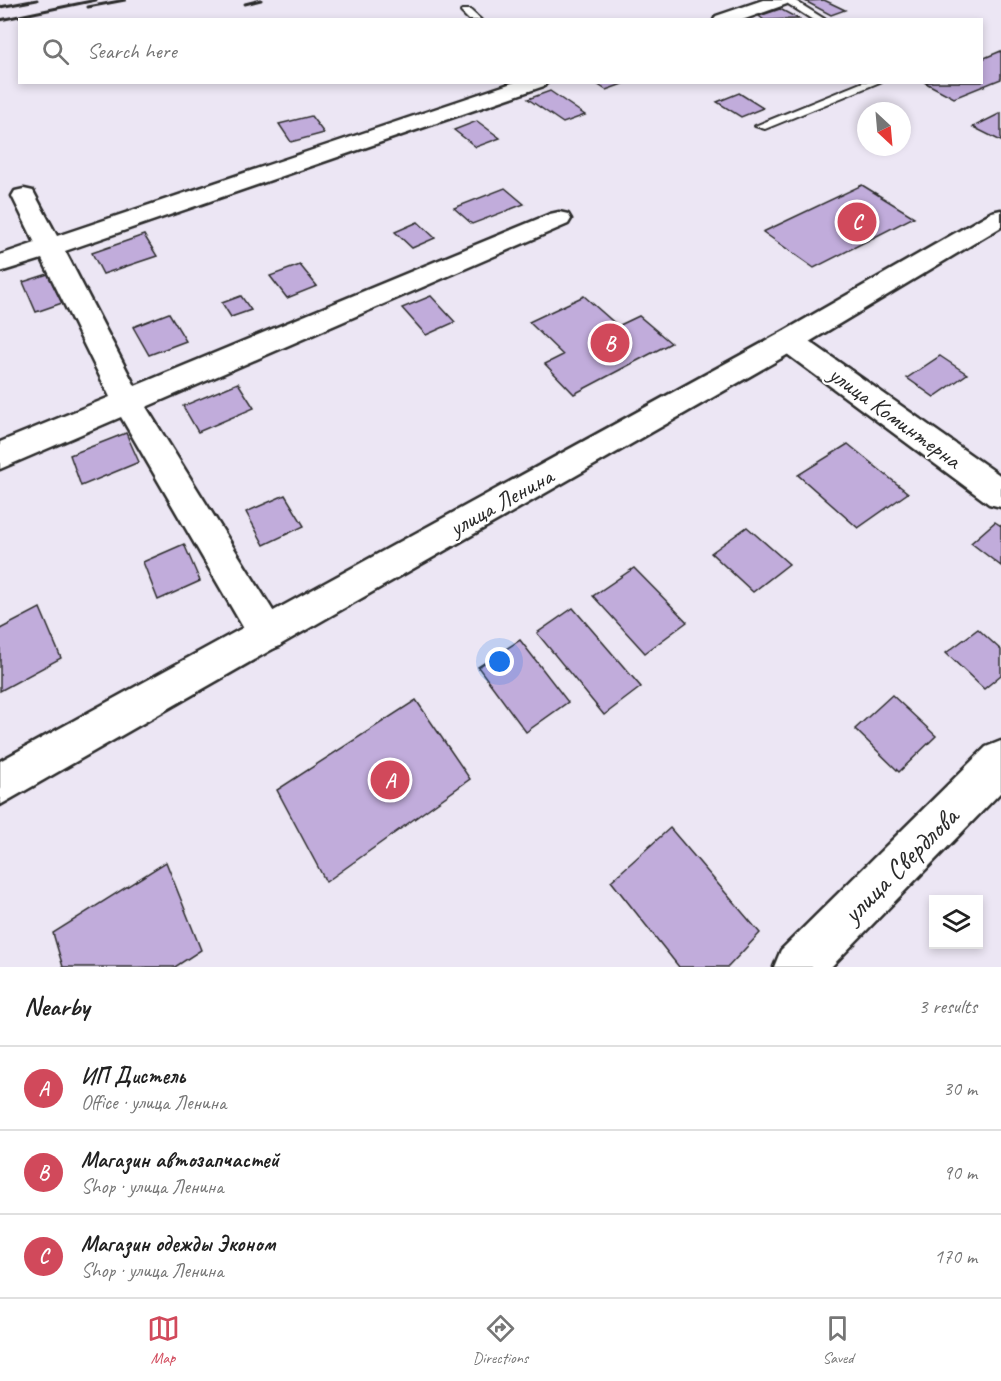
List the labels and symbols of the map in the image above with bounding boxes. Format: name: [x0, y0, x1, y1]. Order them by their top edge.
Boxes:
north arrow: [857, 102, 911, 156]
pin: C: [838, 200, 876, 244]
pin: B: [590, 320, 630, 366]
street label: улица Коминтерна: [821, 358, 968, 476]
street label: улица Ленина: [442, 460, 560, 544]
your location: [485, 647, 514, 676]
pin: A: [370, 758, 410, 802]
street label: улица Свердлова: [833, 798, 967, 932]

